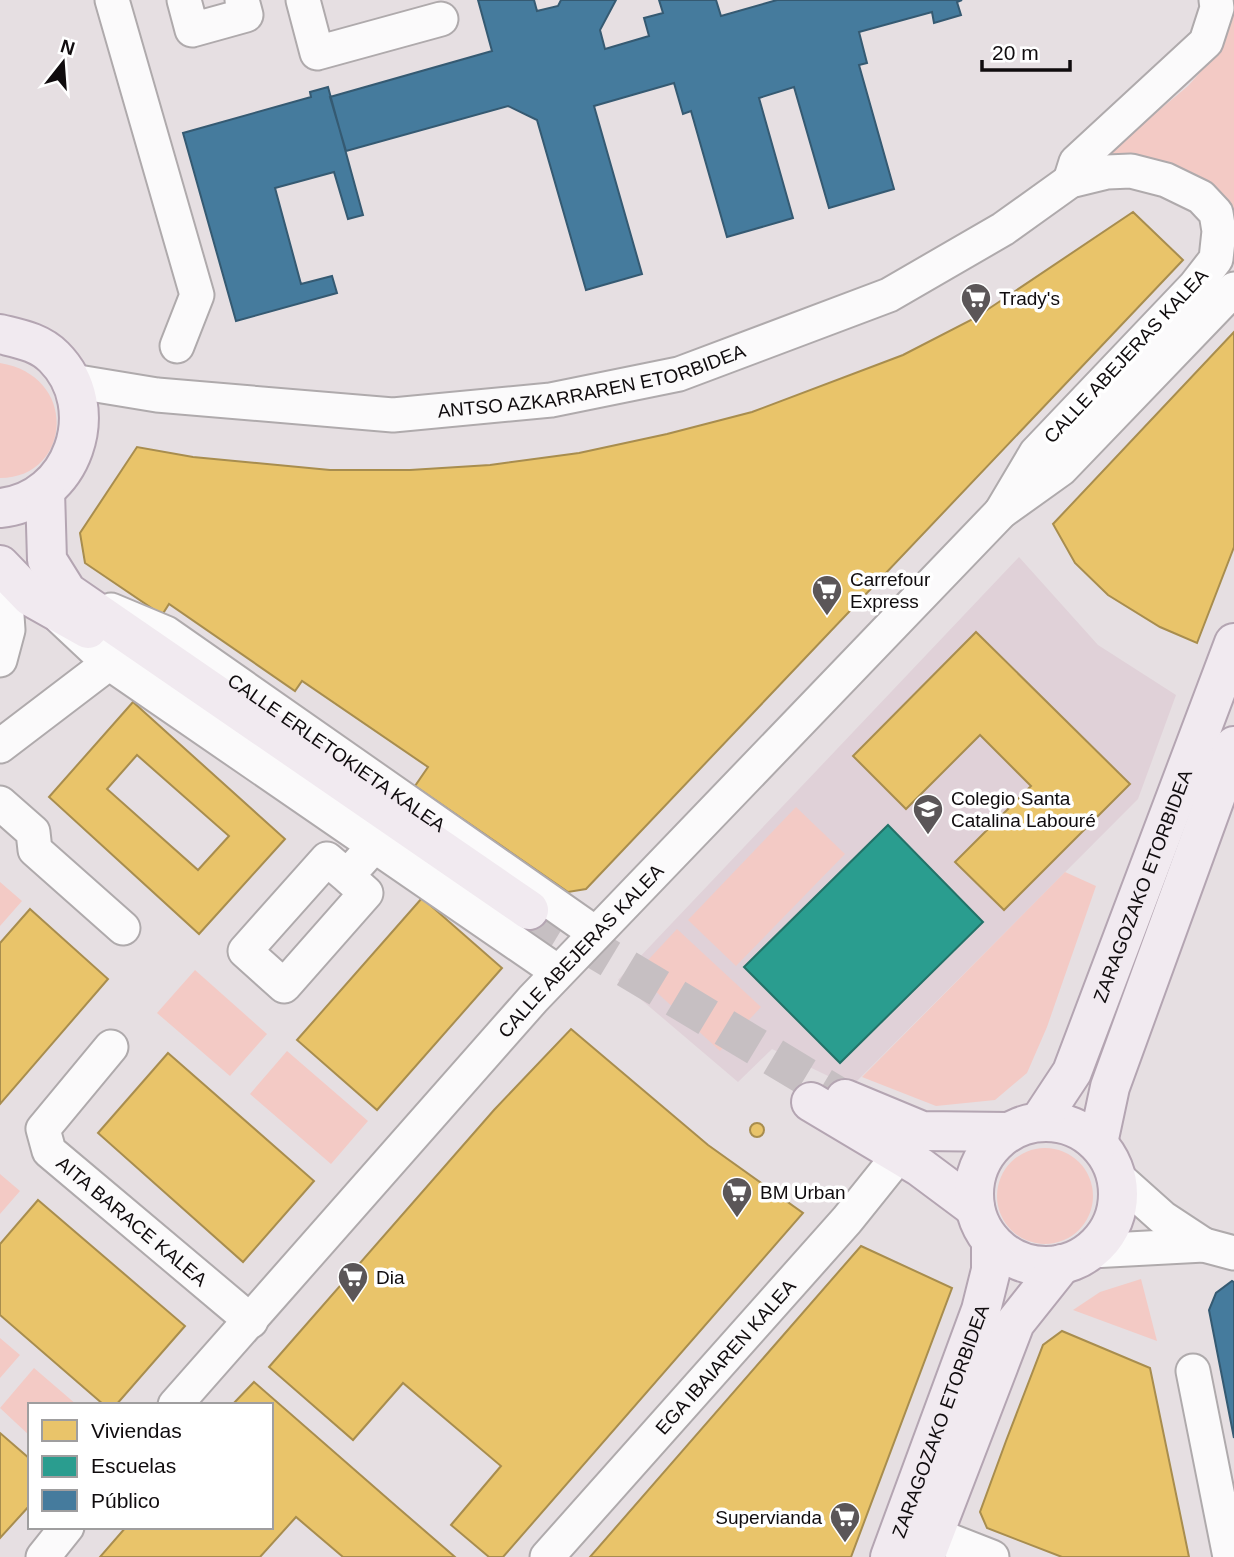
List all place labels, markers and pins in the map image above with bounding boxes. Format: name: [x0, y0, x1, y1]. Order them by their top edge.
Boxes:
supermarket icon: Trady's: [959, 281, 993, 325]
place label: Trady's: [999, 288, 1060, 309]
place label: Carrefour Express: [850, 569, 931, 612]
supermarket icon: Carrefour Express: [810, 573, 844, 617]
place label: Colegio Santa Catalina Labouré: [951, 788, 1096, 831]
school or university icon: Colegio Santa Catalina Labouré: [911, 792, 945, 836]
supermarket icon: BM Urban: [720, 1175, 754, 1219]
place label: BM Urban: [760, 1182, 846, 1203]
supermarket icon: Dia: [336, 1260, 370, 1304]
place label: Dia: [376, 1267, 405, 1288]
supermarket icon: Supervianda: [828, 1500, 862, 1544]
place label: Supervianda: [715, 1507, 822, 1528]

